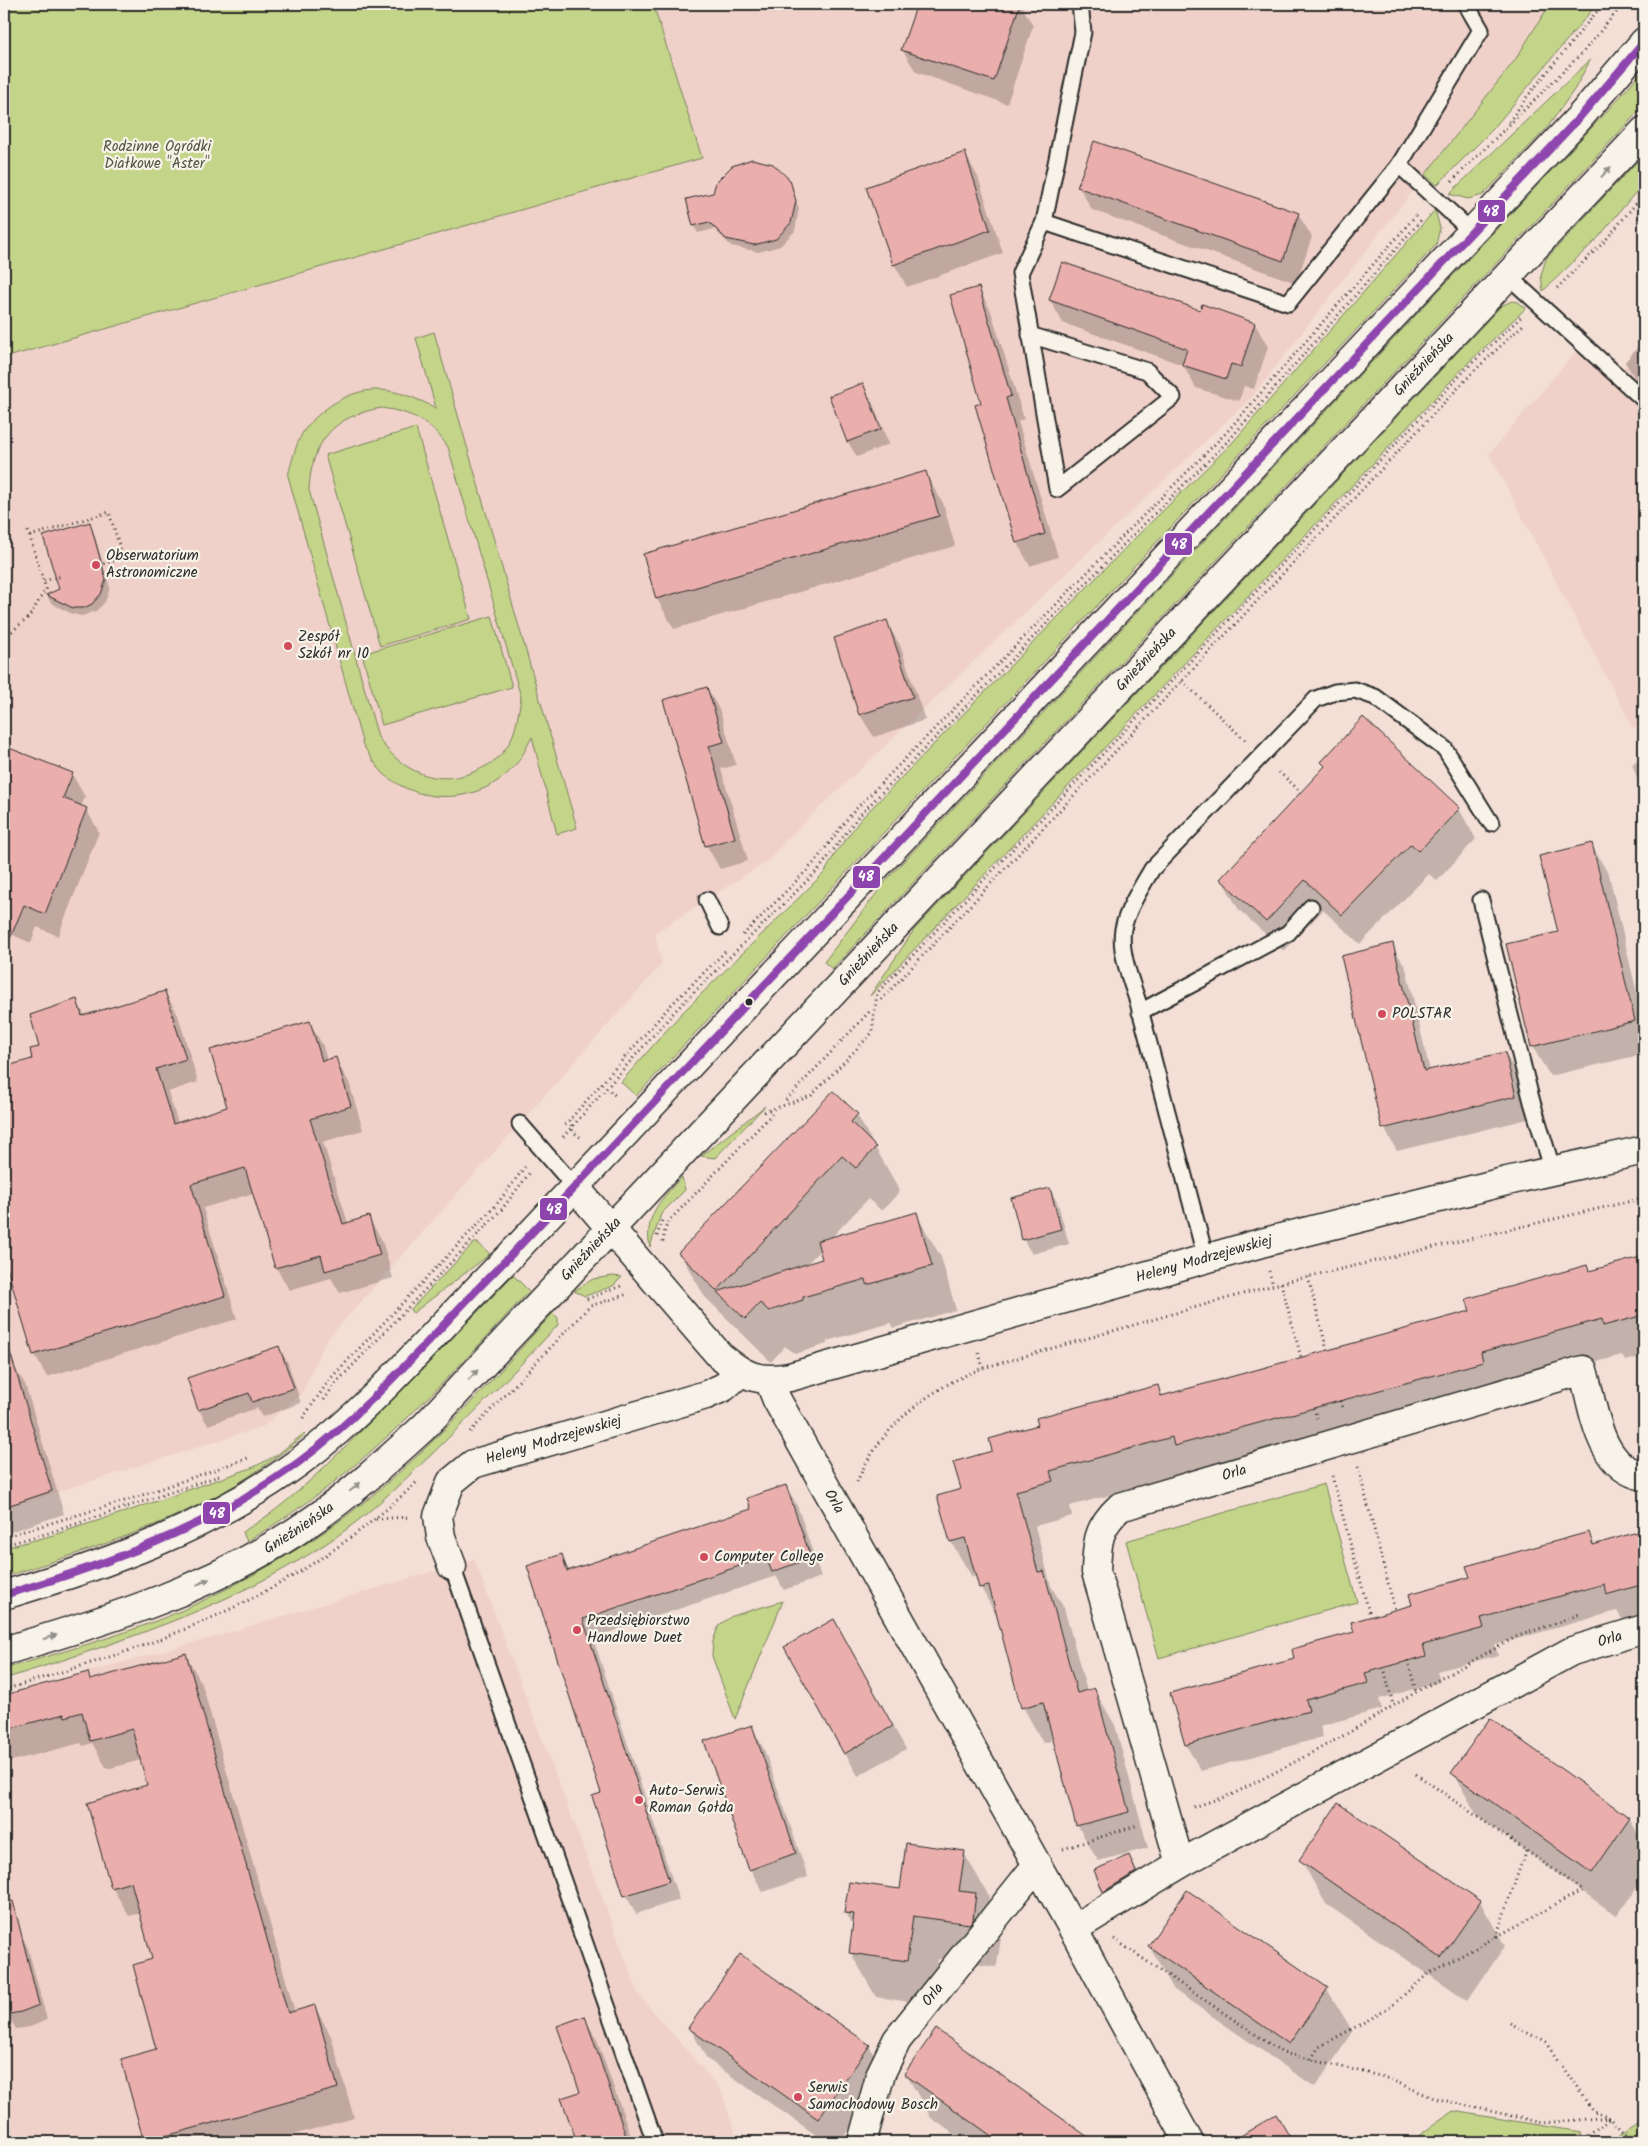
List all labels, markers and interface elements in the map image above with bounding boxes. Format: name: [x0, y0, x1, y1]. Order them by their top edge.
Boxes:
park label: Rodzinne Ogródki Diałkowe "Aster": [103, 135, 212, 176]
one-way arrow: [1600, 167, 1612, 179]
line badge: 48: [1477, 199, 1506, 223]
text: 48: [1483, 201, 1500, 223]
street label: Gnieźnieńska: [1388, 327, 1460, 402]
line badge: 48: [1164, 532, 1193, 556]
text: 48: [1171, 534, 1188, 556]
place label: Obserwatorium Astronomiczne: [106, 544, 199, 585]
marker: Obserwatorium Astronomiczne: [90, 559, 102, 571]
street label: Gnieźnieńska: [1110, 622, 1183, 697]
place label: Zespół Szkół nr 10: [298, 625, 370, 666]
marker: Zespół Szkół nr 10: [282, 640, 294, 652]
line badge: 48: [852, 865, 881, 889]
text: 48: [858, 866, 875, 888]
street label: Gnieźnieńska: [832, 917, 905, 992]
unlabelled marker: [744, 997, 754, 1007]
place label: POLSTAR: [1392, 1002, 1452, 1026]
marker: POLSTAR: [1376, 1008, 1388, 1020]
line badge: 48: [539, 1197, 568, 1221]
text: 48: [546, 1199, 563, 1221]
street label: Gnieźnieńska: [555, 1212, 628, 1287]
street label: Heleny Modrzejewskiej: [1133, 1228, 1276, 1290]
one-way arrow: [467, 1370, 479, 1382]
street label: Heleny Modrzejewskiej: [482, 1408, 626, 1472]
street label: Orla: [1219, 1458, 1250, 1488]
one-way arrow: [349, 1482, 362, 1493]
street label: Orla: [817, 1485, 850, 1518]
street label: Gnieźnieńska: [259, 1496, 340, 1561]
line badge: 48: [202, 1501, 231, 1525]
text: 48: [209, 1503, 226, 1525]
place label: Computer College: [714, 1545, 824, 1569]
marker: Computer College: [698, 1551, 710, 1563]
one-way arrow: [196, 1578, 210, 1586]
place label: Przedsiębiorstwo Handlowe Duet: [587, 1609, 690, 1650]
marker: Przedsiębiorstwo Handlowe Duet: [571, 1624, 583, 1636]
street label: Orla: [1595, 1624, 1625, 1655]
one-way arrow: [43, 1633, 58, 1641]
place label: Auto-Serwis Roman Gołda: [649, 1779, 733, 1820]
marker: Auto-Serwis Roman Gołda: [633, 1794, 645, 1806]
street label: Orla: [916, 1978, 950, 2012]
place label: Serwis Samochodowy Bosch: [808, 2076, 938, 2117]
marker: Serwis Samochodowy Bosch: [792, 2091, 804, 2103]

